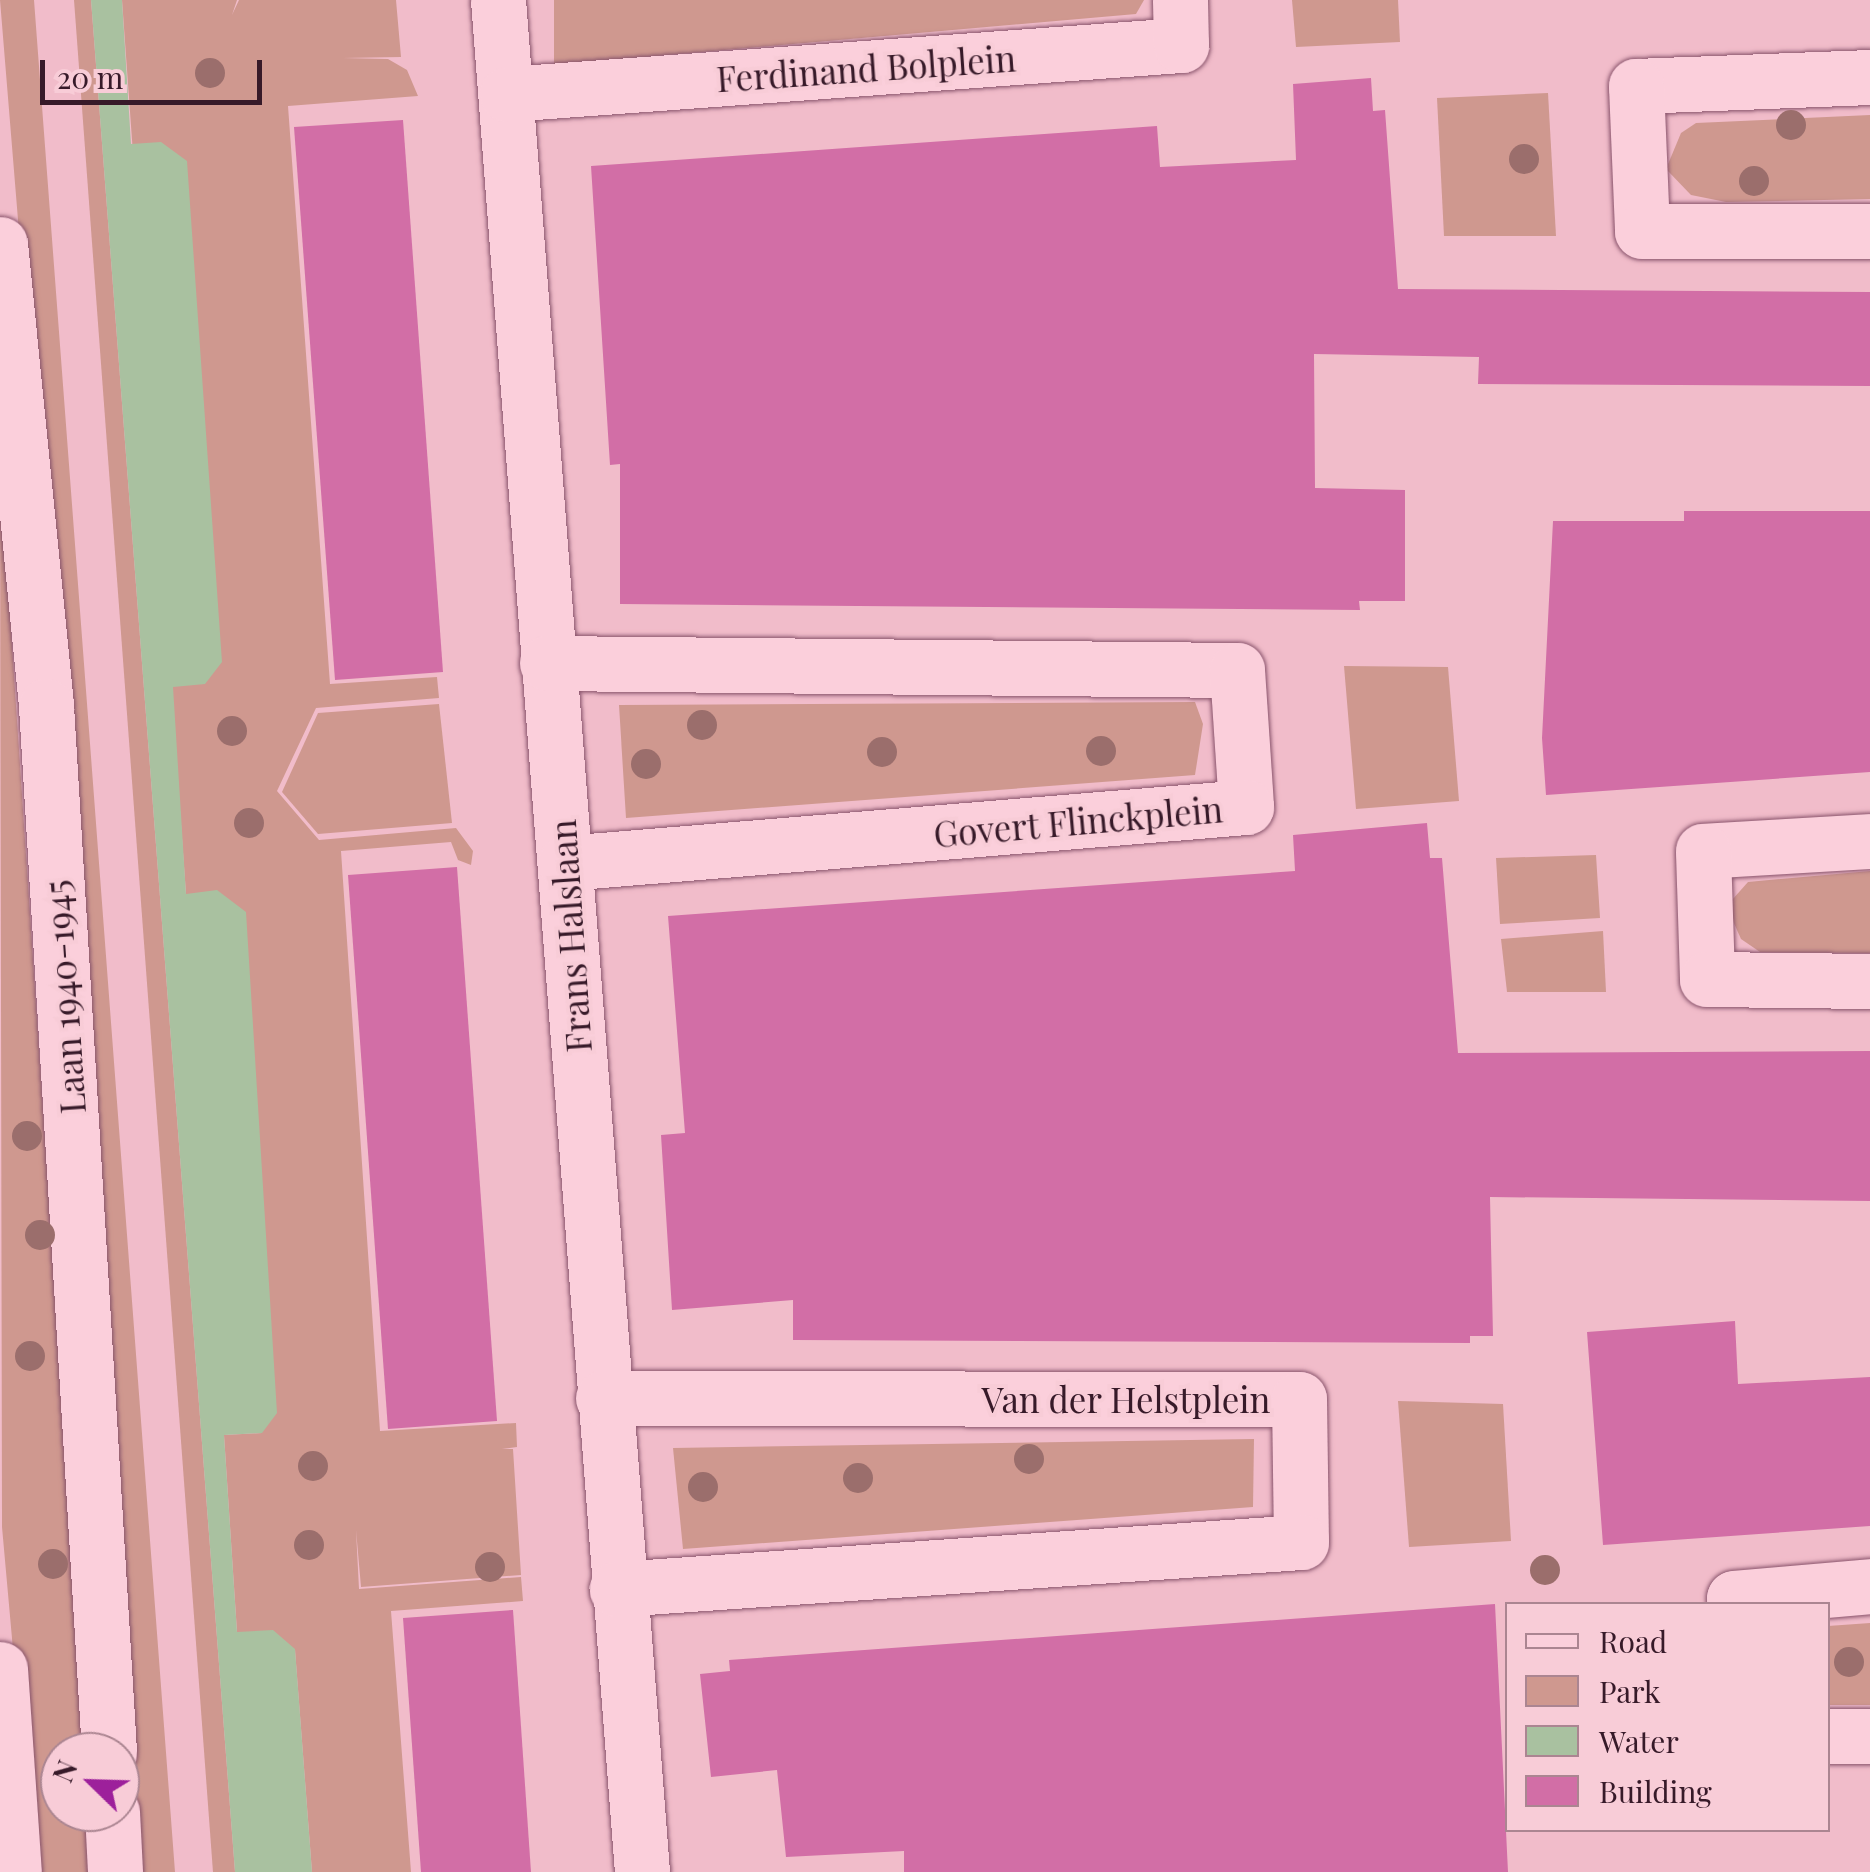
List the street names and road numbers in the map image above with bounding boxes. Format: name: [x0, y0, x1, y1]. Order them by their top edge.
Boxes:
street label: Ferdinand Bolplein: [715, 37, 1017, 99]
street label: Govert Flinckplein: [931, 787, 1225, 855]
street label: Frans Halslaan: [541, 818, 599, 1054]
street label: Laan 1940-1945: [35, 879, 93, 1115]
street label: Van der Helstplein: [981, 1378, 1271, 1420]

